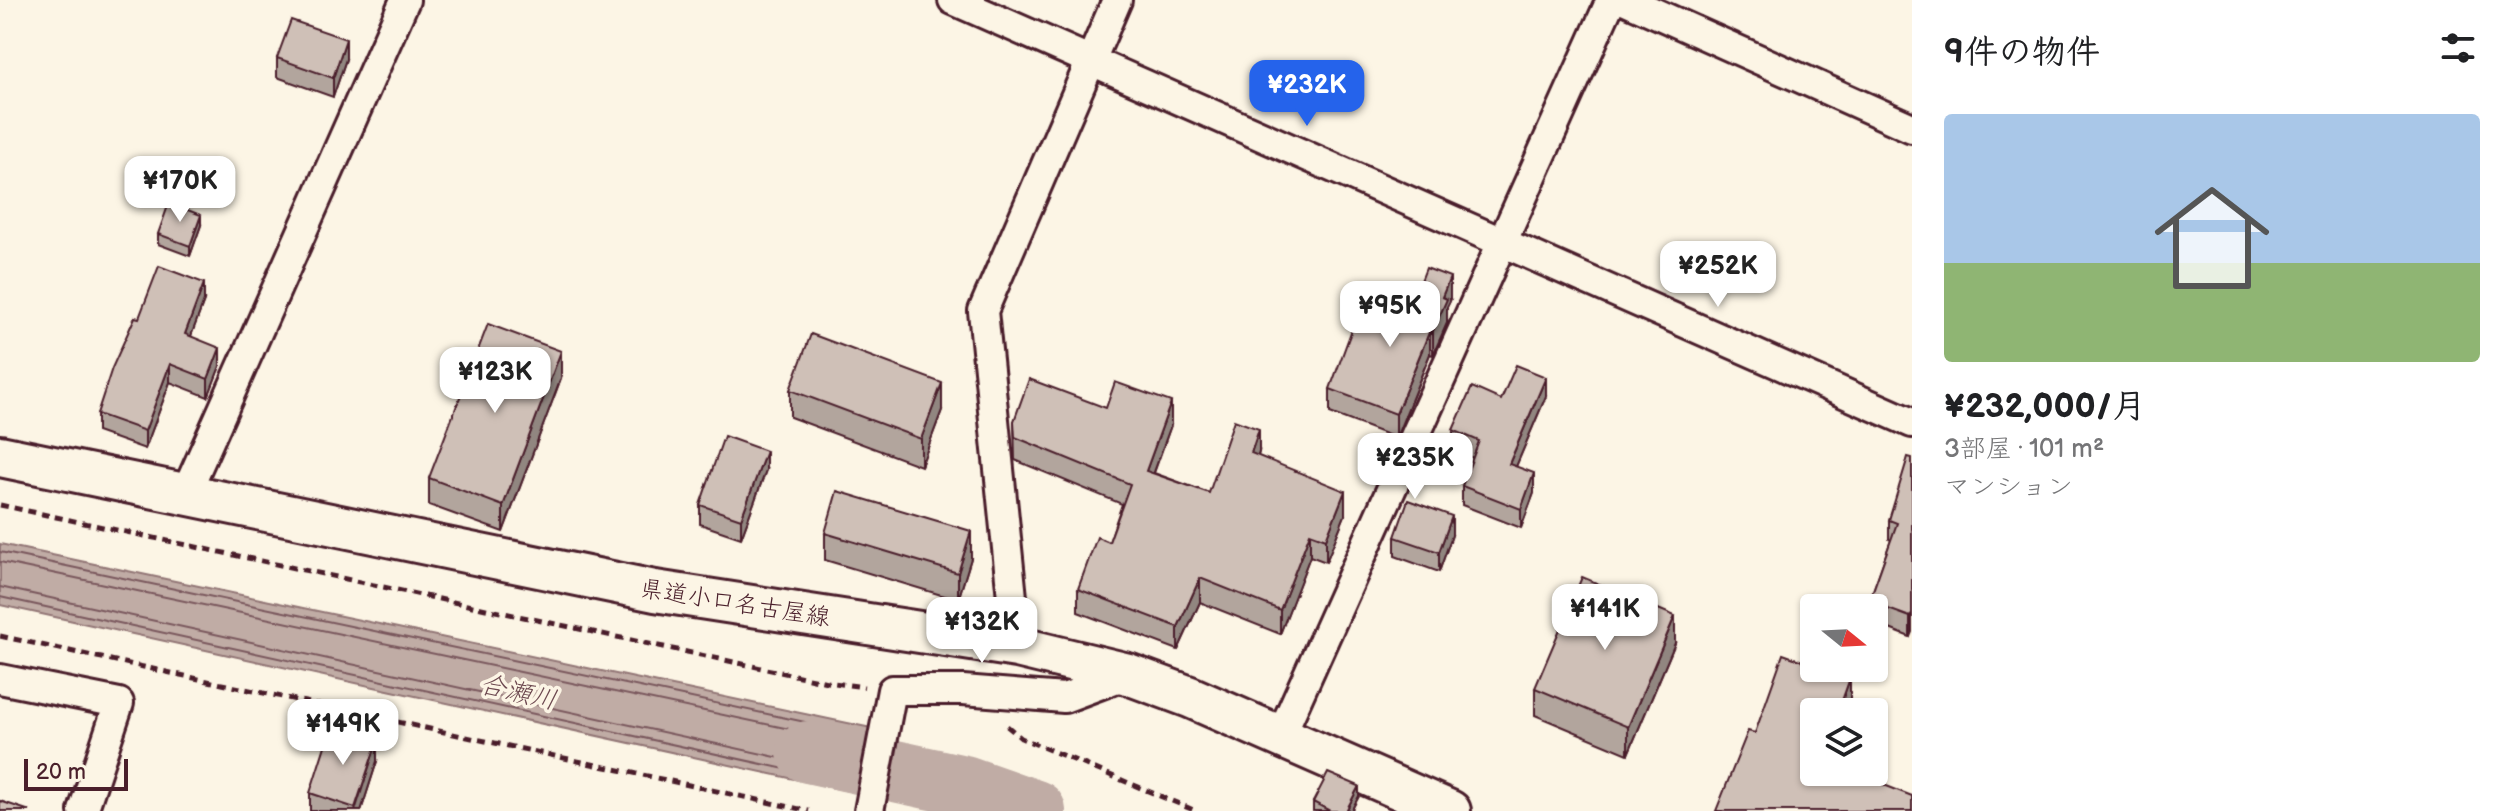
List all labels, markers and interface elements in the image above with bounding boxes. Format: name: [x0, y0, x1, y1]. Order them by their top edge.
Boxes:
icon: filters: [2436, 26, 2480, 70]
text: 9件の物件: [1944, 32, 2100, 73]
pin: ¥232K: [1251, 60, 1363, 128]
text: ¥232K: [1267, 70, 1347, 101]
pin: ¥170K: [124, 156, 236, 224]
text: ¥170K: [142, 166, 218, 197]
icon: home: [2140, 166, 2284, 310]
pin: ¥252K: [1662, 241, 1774, 309]
text: ¥252K: [1678, 251, 1758, 282]
pin: ¥95K: [1343, 281, 1437, 349]
text: ¥95K: [1358, 291, 1422, 322]
pin: ¥123K: [439, 347, 551, 415]
text: ¥123K: [458, 357, 532, 388]
text: ¥232,000/月: [1944, 386, 2146, 427]
pin: ¥235K: [1359, 433, 1471, 501]
text: 3部屋 · 101 m²: [1944, 434, 2104, 465]
text: ¥235K: [1376, 443, 1454, 474]
text: マンション: [1944, 472, 2073, 503]
street label: 県道小口名古屋線: [638, 574, 832, 632]
pin: ¥141K: [1549, 584, 1661, 652]
text: ¥141K: [1570, 594, 1640, 625]
north arrow: [1800, 594, 1888, 682]
map controls: [1800, 594, 1888, 786]
pin: ¥132K: [926, 597, 1038, 665]
text: ¥132K: [944, 607, 1020, 638]
water label: 合瀬川: [477, 669, 559, 717]
button: layers: [1800, 698, 1888, 786]
pin: ¥149K: [287, 699, 399, 767]
text: ¥149K: [305, 709, 381, 740]
scale bar: [24, 755, 128, 791]
text: 20 m: [36, 759, 86, 786]

